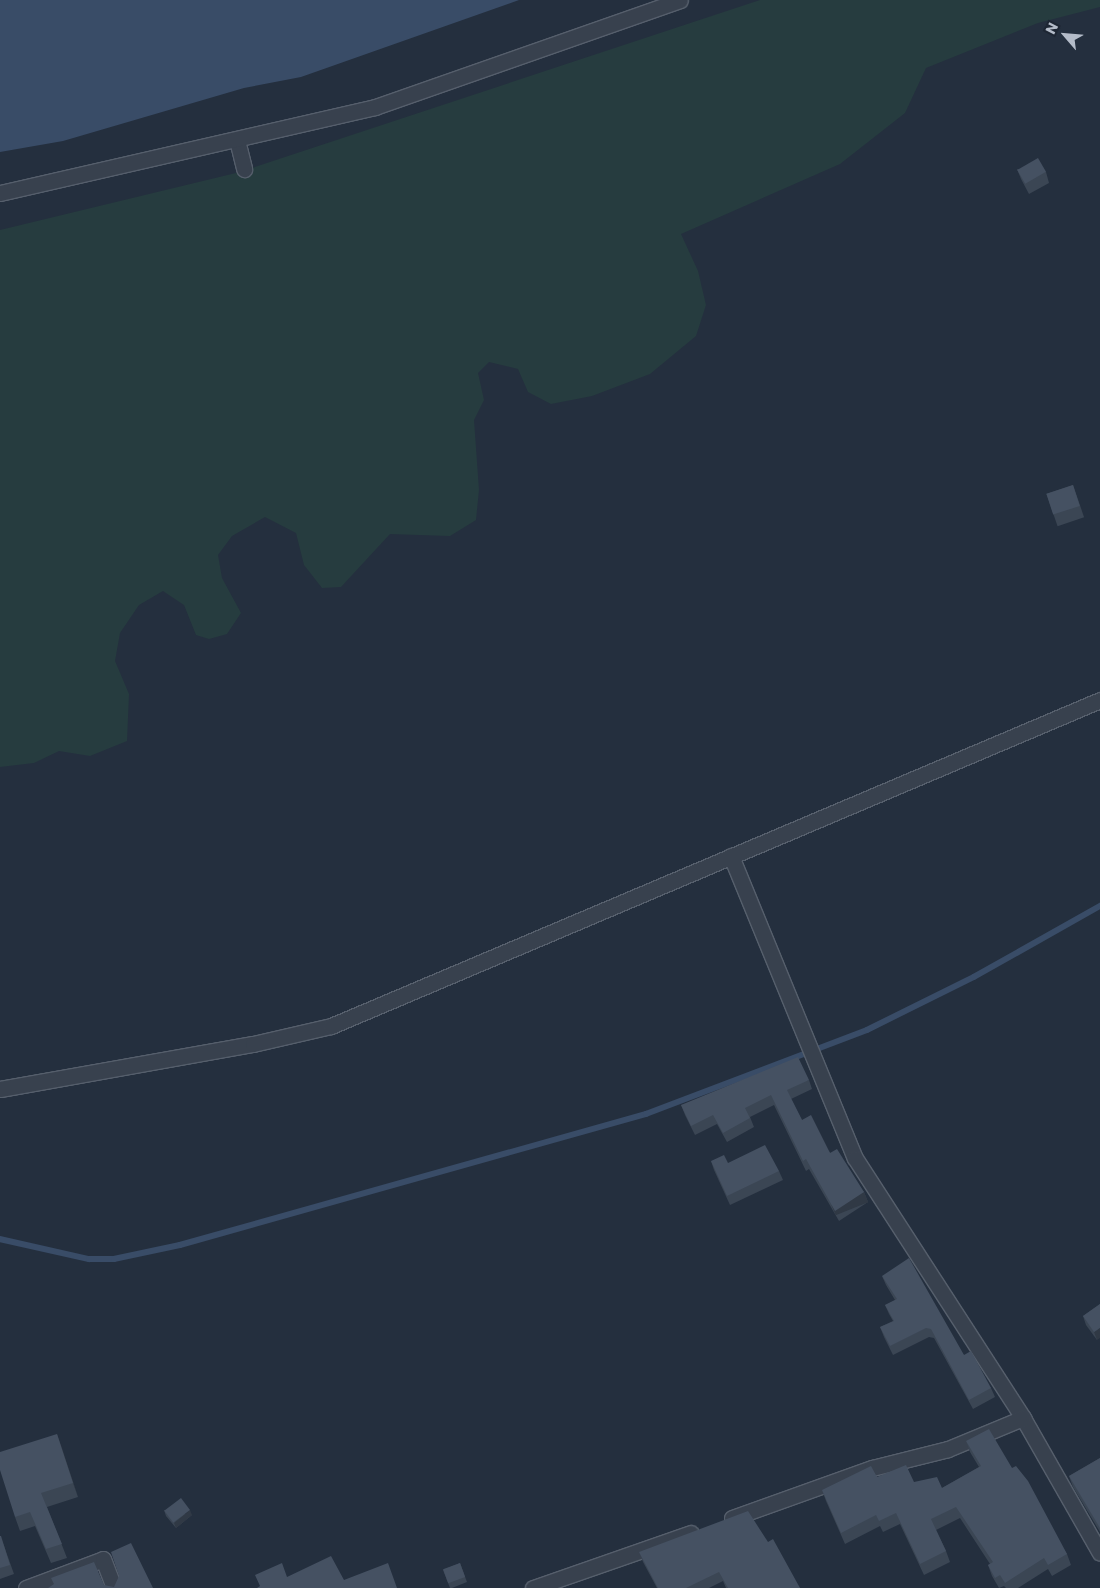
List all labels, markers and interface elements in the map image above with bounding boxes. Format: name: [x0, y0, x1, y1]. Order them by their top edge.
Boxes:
north arrow: [1040, 10, 1090, 60]
text: N: [1040, 19, 1063, 37]

